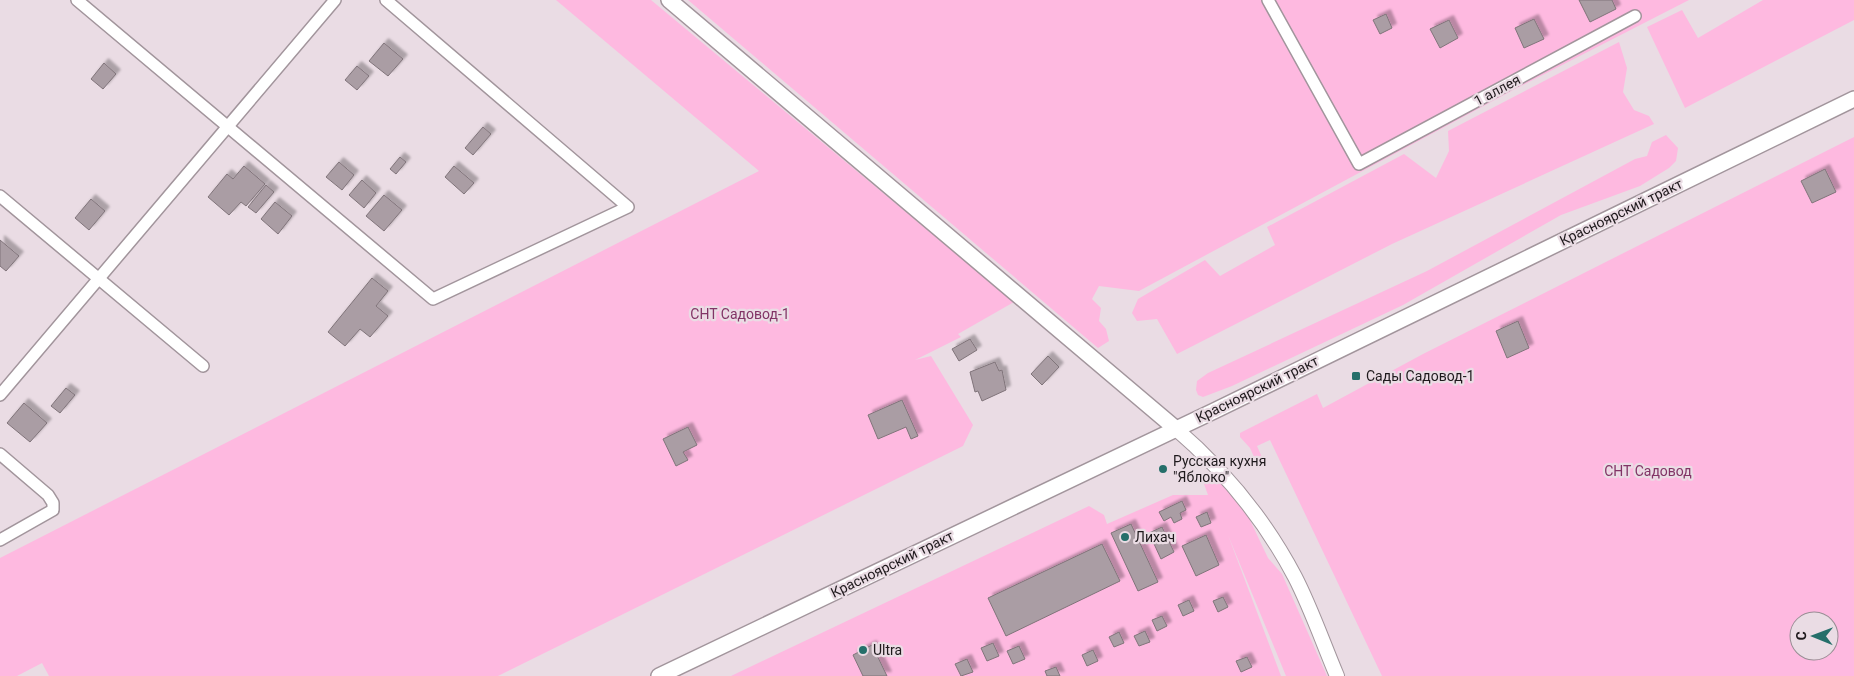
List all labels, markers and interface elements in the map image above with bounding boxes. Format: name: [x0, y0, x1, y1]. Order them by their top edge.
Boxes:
street label: 1 аллея: [1471, 71, 1523, 109]
street label: Красноярский тракт: [1557, 175, 1685, 249]
park label: СНТ Садовод-1: [690, 306, 790, 322]
street label: Красноярский тракт: [1193, 352, 1321, 426]
place label: Сады Садовод-1: [1366, 368, 1474, 384]
marker: Сады Садовод-1: [1350, 370, 1362, 382]
place label: Русская кухня "Яблоко": [1173, 453, 1266, 485]
marker: Русская кухня "Яблоко": [1157, 463, 1169, 475]
park label: СНТ Садовод: [1604, 463, 1692, 479]
street label: Красноярский тракт: [828, 527, 956, 601]
place label: Лихач: [1135, 529, 1175, 545]
marker: Лихач: [1119, 531, 1131, 543]
north arrow: [1789, 611, 1839, 661]
text: С: [1793, 631, 1809, 640]
place label: Ultra: [873, 642, 902, 658]
marker: Ultra: [857, 644, 869, 656]

